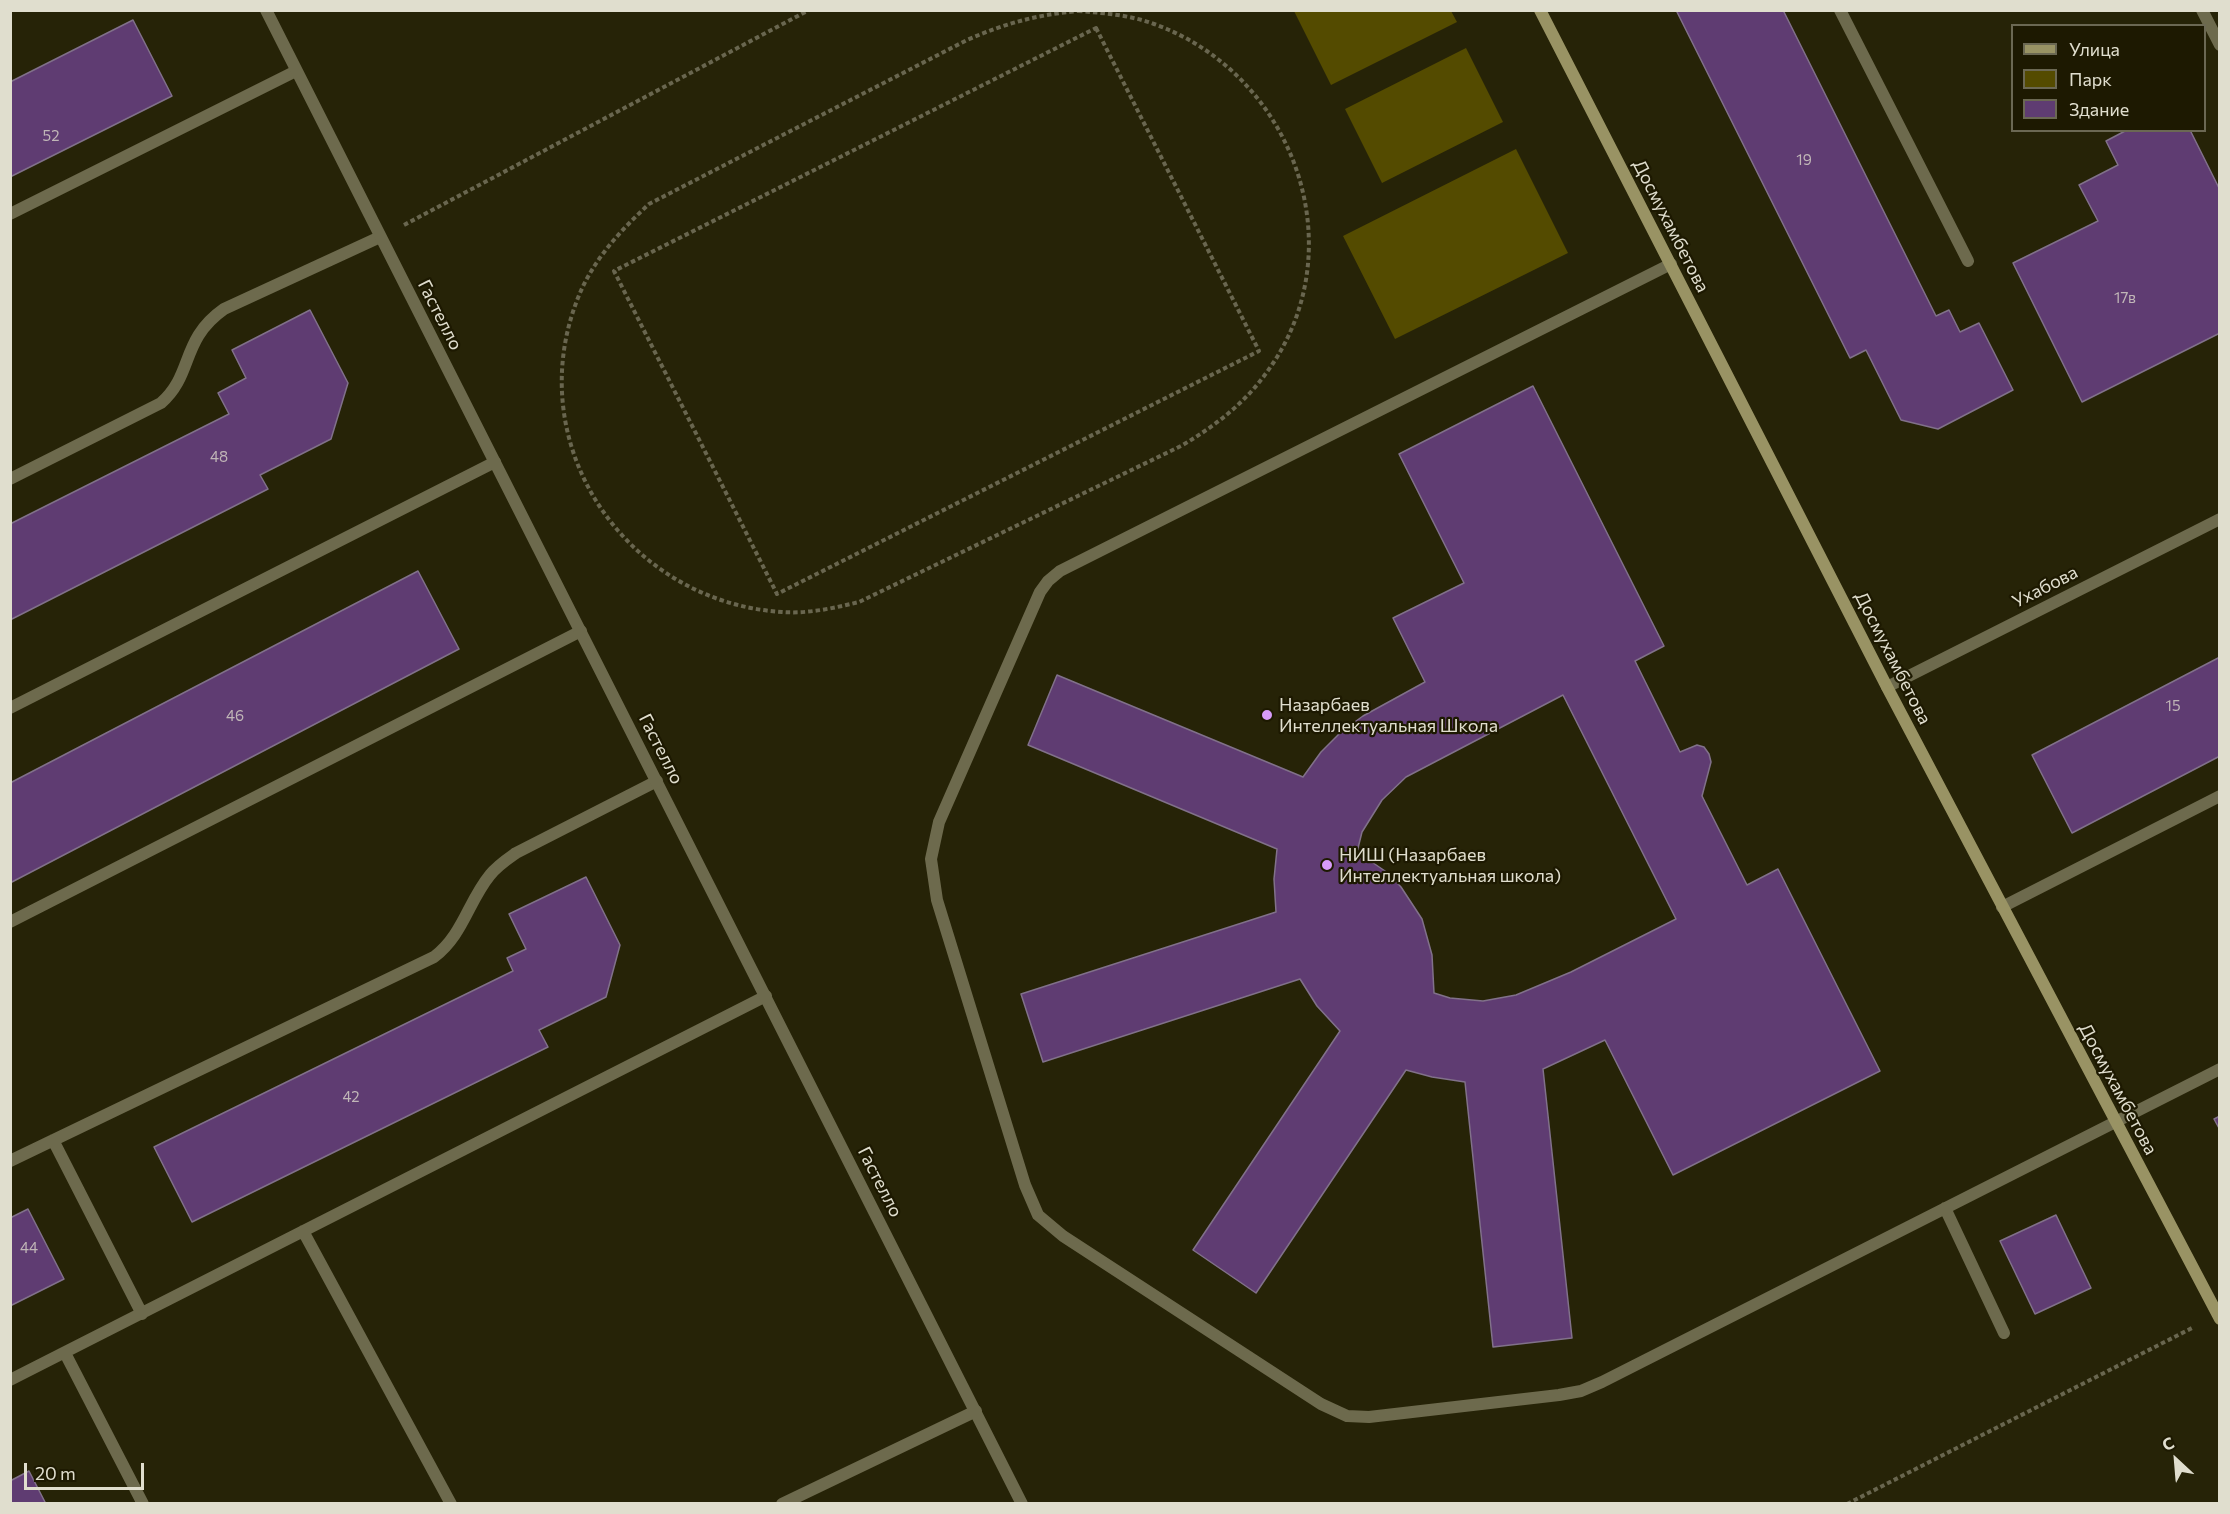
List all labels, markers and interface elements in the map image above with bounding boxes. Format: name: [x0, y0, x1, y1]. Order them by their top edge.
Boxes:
legend: [2011, 24, 2206, 132]
text: Улица: [2069, 38, 2120, 60]
text: Парк: [2069, 68, 2112, 90]
text: Здание: [2069, 98, 2129, 120]
house number: 52: [43, 127, 59, 145]
house number: 19: [1796, 151, 1812, 169]
street label: Досмухамбетова: [1628, 156, 1714, 296]
street label: Гастелло: [413, 276, 467, 354]
house number: 17в: [2114, 289, 2136, 307]
house number: 48: [210, 448, 228, 466]
street label: Ухабова: [2009, 561, 2081, 613]
street label: Досмухамбетова: [1850, 588, 1936, 728]
place label: Назарбаев Интеллектуальная Школа: [1279, 694, 1498, 736]
house number: 15: [2165, 697, 2181, 715]
house number: 46: [226, 707, 244, 725]
marker: Назарбаев Интеллектуальная Школа: [1260, 708, 1274, 722]
street label: Гастелло: [634, 710, 688, 788]
place label: НИШ (Назарбаев Интеллектуальная школа): [1339, 844, 1561, 886]
marker: НИШ (Назарбаев Интеллектуальная школа): [1320, 858, 1334, 872]
street label: Досмухамбетова: [2074, 1020, 2162, 1158]
house number: 42: [342, 1088, 360, 1106]
street label: Гастелло: [853, 1143, 907, 1221]
house number: 44: [20, 1239, 38, 1257]
north arrow: [2146, 1430, 2206, 1490]
text: С: [2159, 1432, 2177, 1454]
scale bar: [27, 1451, 147, 1489]
text: 20 m: [35, 1462, 76, 1484]

